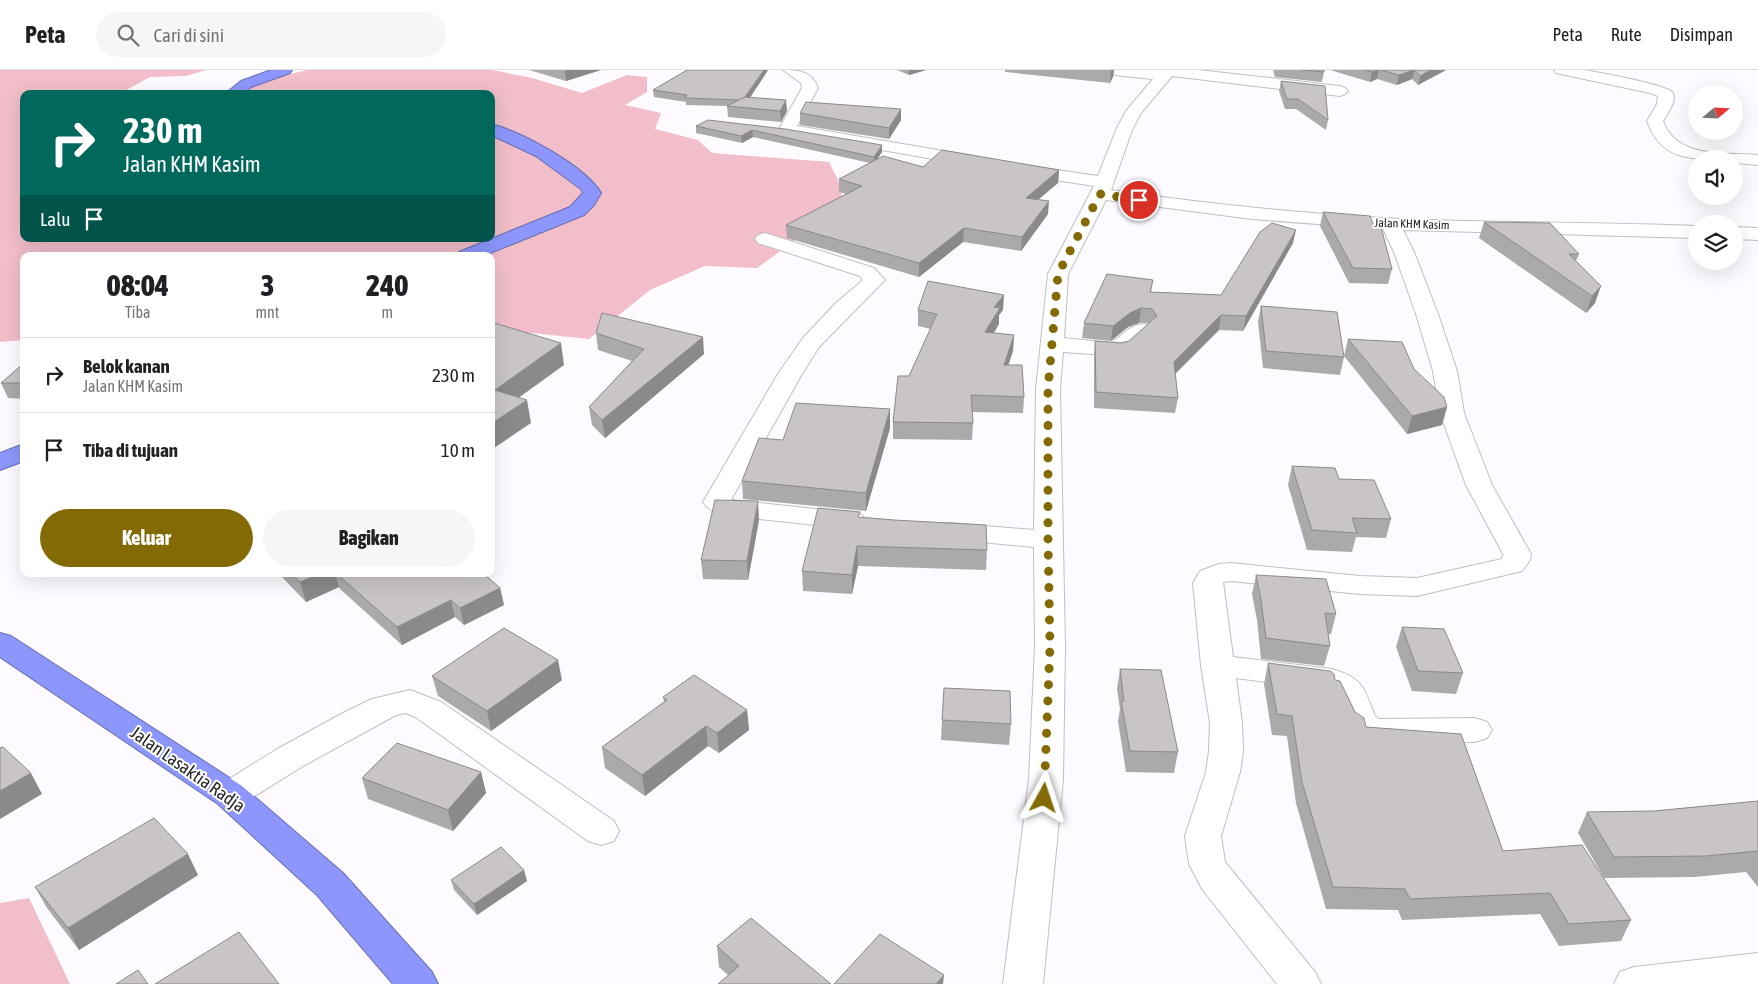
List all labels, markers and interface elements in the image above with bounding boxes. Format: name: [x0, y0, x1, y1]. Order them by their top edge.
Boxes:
search box: [96, 12, 446, 57]
text: Peta: [25, 21, 66, 48]
icon: search: [114, 21, 142, 49]
text: Cari di sini: [154, 24, 224, 46]
text: Peta: [1552, 24, 1583, 45]
text: Rute: [1611, 24, 1642, 45]
text: Disimpan: [1670, 24, 1733, 45]
north arrow: [1688, 85, 1742, 140]
map controls: [1688, 85, 1743, 270]
icon: right: [40, 110, 105, 175]
text: 230 m: [123, 110, 202, 150]
button: sound: [1688, 150, 1743, 205]
text: Jalan KHM Kasim: [123, 151, 261, 177]
pin: [1118, 179, 1160, 221]
icon: arrive: [1125, 186, 1153, 214]
icon: arrive: [80, 205, 108, 233]
text: Lalu: [40, 208, 70, 230]
button: layers: [1688, 215, 1743, 270]
street label: Jalan KHM Kasim: [1374, 216, 1450, 232]
text: 08:04: [107, 268, 169, 302]
text: 3: [260, 268, 275, 302]
text: 240: [366, 268, 408, 302]
text: Tiba: [125, 303, 150, 321]
text: mnt: [256, 303, 279, 321]
text: m: [381, 303, 393, 321]
text: Belok kanan: [83, 355, 170, 377]
icon: right: [40, 361, 68, 389]
text: 230 m: [432, 364, 475, 386]
text: Jalan KHM Kasim: [83, 377, 183, 395]
icon: arrive: [40, 436, 68, 464]
text: Tiba di tujuan: [83, 439, 178, 461]
text: 10 m: [441, 439, 475, 461]
button: Keluar: [40, 509, 253, 567]
button: Bagikan: [263, 509, 475, 567]
street label: Jalan Lasaktia Radja: [127, 722, 249, 816]
position arrow: [1017, 771, 1069, 823]

